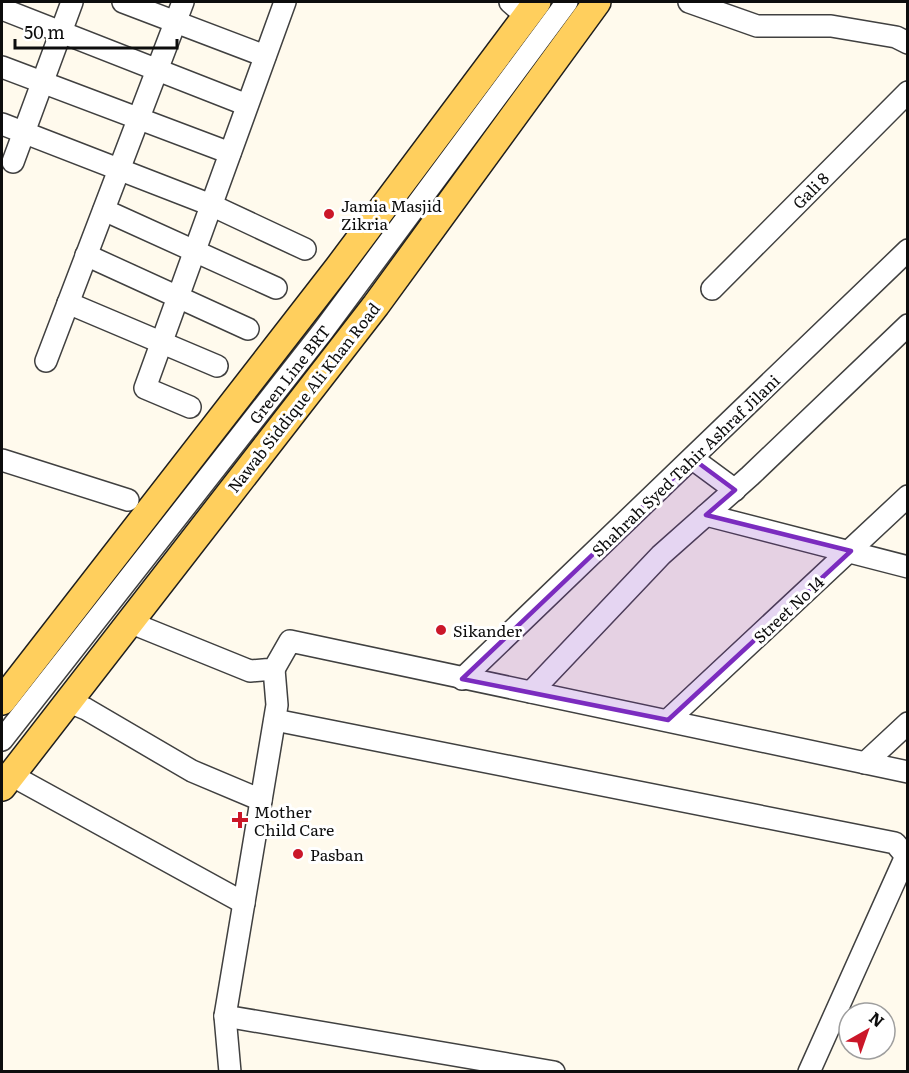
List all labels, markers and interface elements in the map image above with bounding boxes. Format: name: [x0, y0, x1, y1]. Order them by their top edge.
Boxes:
scale bar: [15, 12, 177, 50]
text: 50 m: [24, 18, 65, 45]
street label: Gali 8: [786, 166, 834, 214]
place label: Jamia Masjid Zikria: [341, 193, 442, 235]
marker: Jamia Masjid Zikria: [322, 207, 336, 221]
street label: Nawab Siddique Ali Khan Road: [221, 297, 385, 497]
street label: Green Line BRT: [243, 319, 335, 429]
street label: Shahrah Syed Tahir Ashraf Jilani: [585, 368, 785, 562]
street label: Street No 14: [747, 570, 829, 648]
place label: Sikander: [453, 618, 522, 642]
marker: Sikander: [434, 623, 448, 637]
place label: Mother Child Care: [254, 799, 334, 841]
marker: Mother Child Care: [231, 811, 249, 829]
place label: Pasban: [310, 842, 364, 866]
marker: Pasban: [291, 847, 305, 861]
north arrow: [837, 1001, 897, 1061]
text: N: [864, 1005, 890, 1032]

